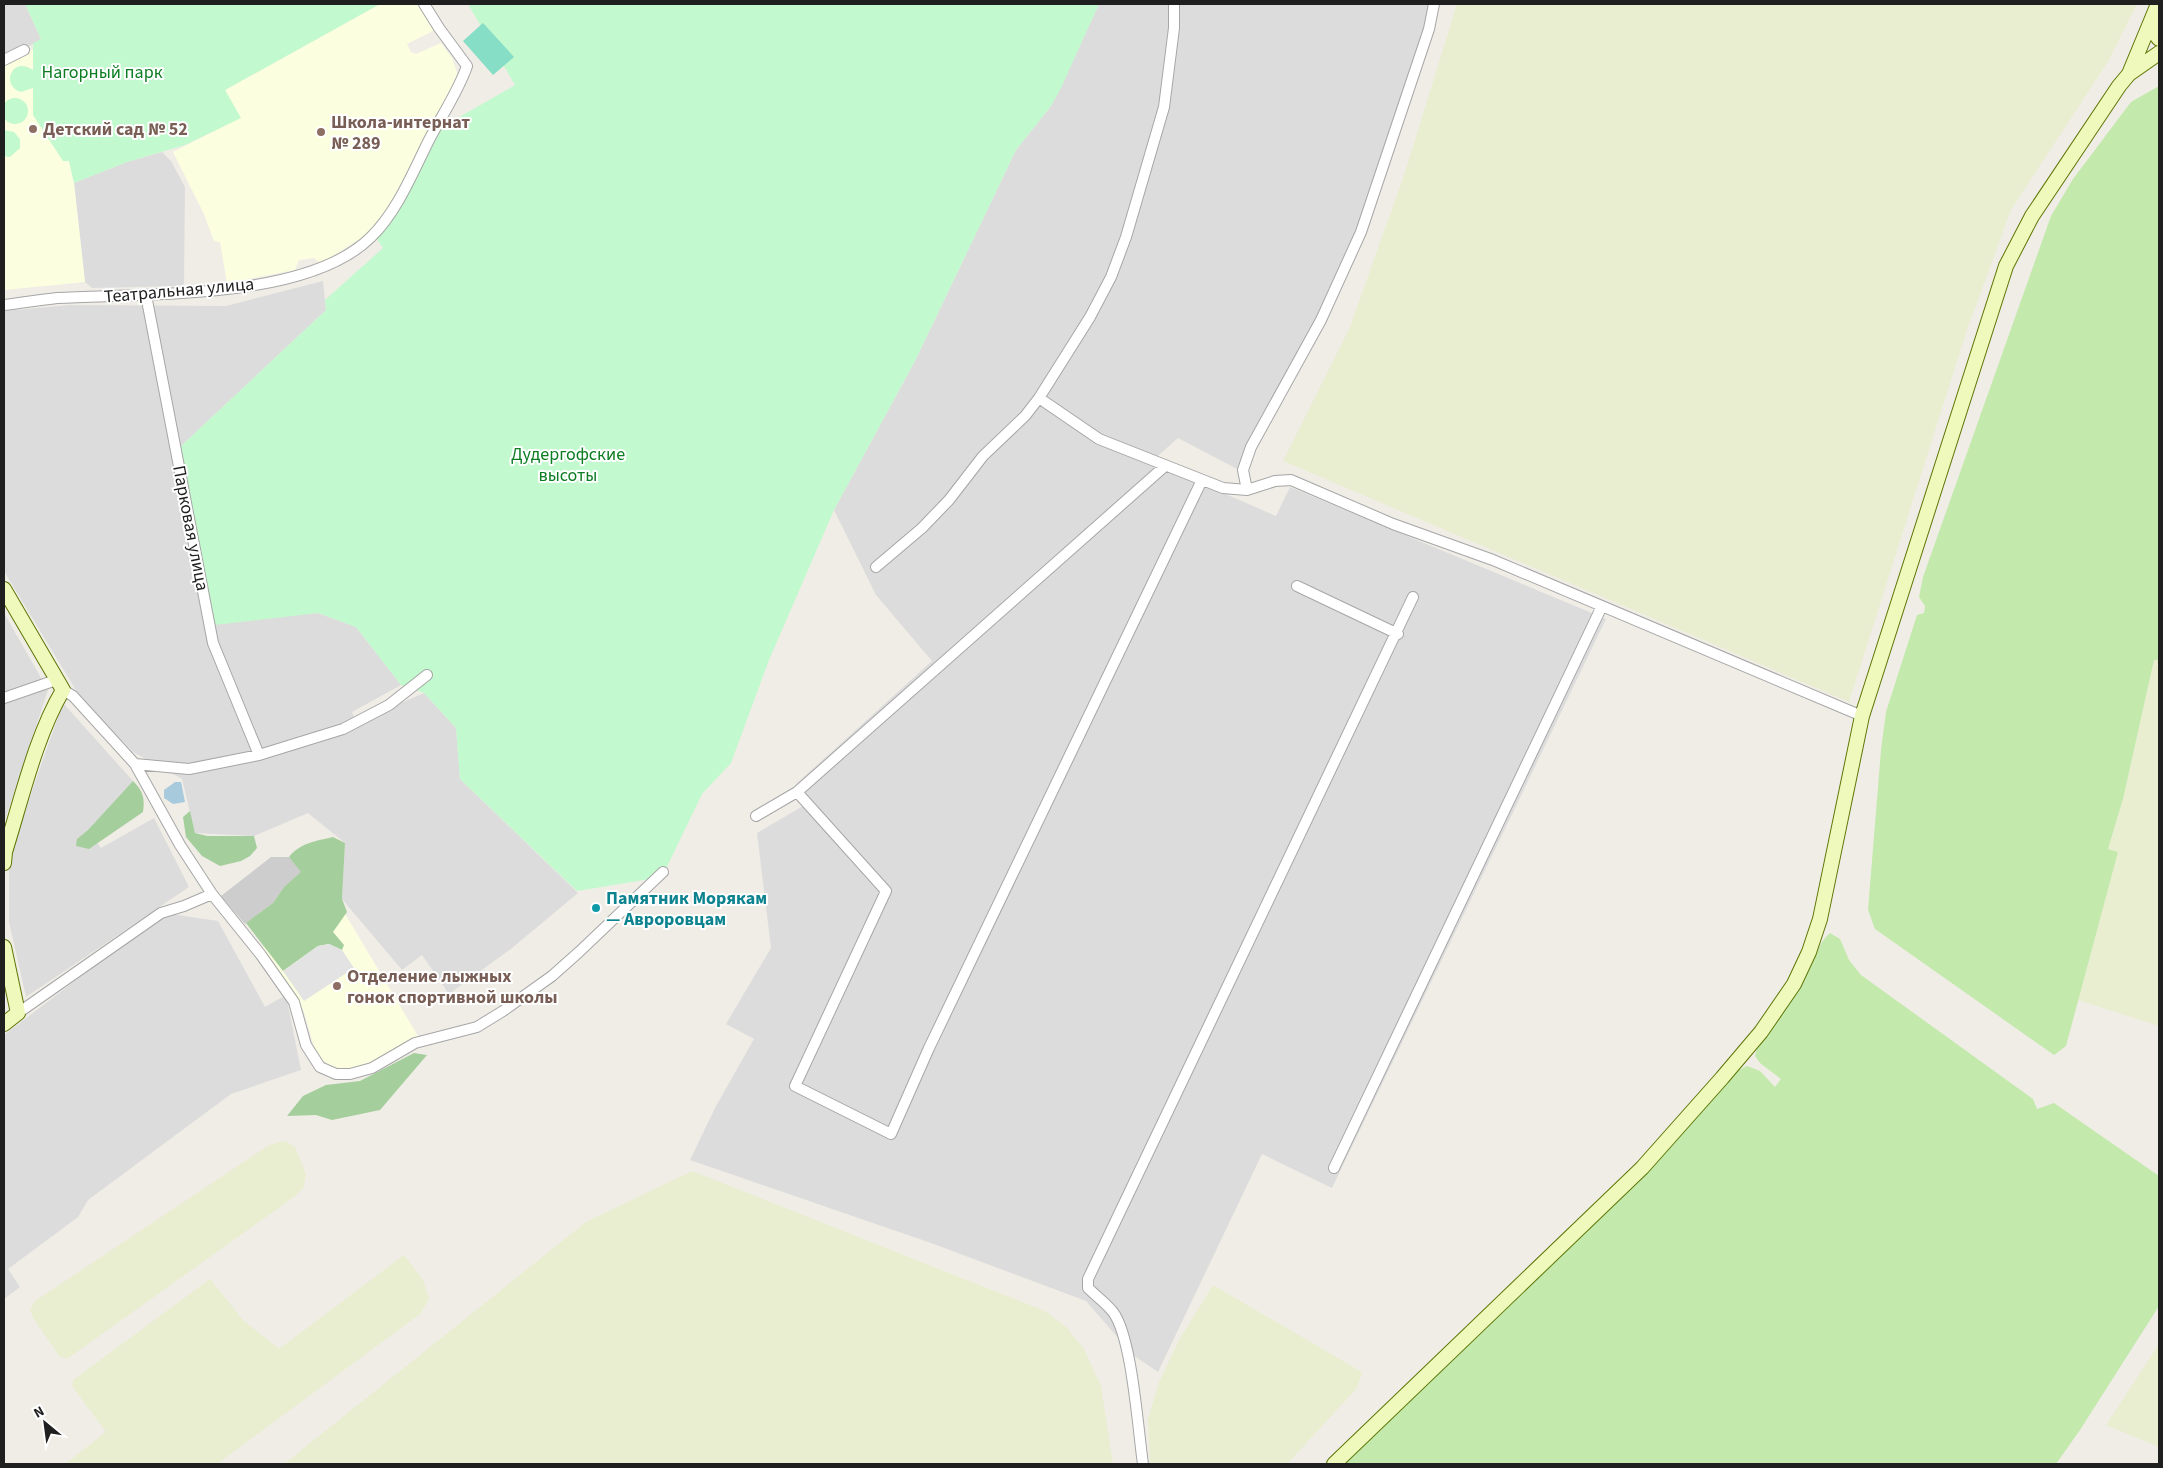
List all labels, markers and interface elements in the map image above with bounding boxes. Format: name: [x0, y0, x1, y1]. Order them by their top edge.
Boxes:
park label: Нагорный парк: [41, 60, 163, 85]
place label: Школа-интернат № 289: [331, 110, 470, 156]
place label: Детский сад № 52: [43, 117, 188, 142]
marker: Детский сад № 52: [27, 123, 39, 135]
marker: Школа-интернат № 289: [315, 126, 327, 138]
street label: Театральная улица: [103, 271, 255, 310]
park label: Дудергофские высоты: [511, 442, 625, 488]
street label: Парковая улица: [166, 463, 215, 593]
place label: Памятник Морякам — Авроровцам: [606, 886, 767, 932]
marker: Памятник Морякам — Авроровцам: [590, 902, 602, 914]
place label: Отделение лыжных гонок спортивной школы: [347, 964, 558, 1010]
marker: Отделение лыжных гонок спортивной школы: [331, 980, 343, 992]
north arrow: [20, 1398, 70, 1448]
text: N: [30, 1402, 48, 1424]

